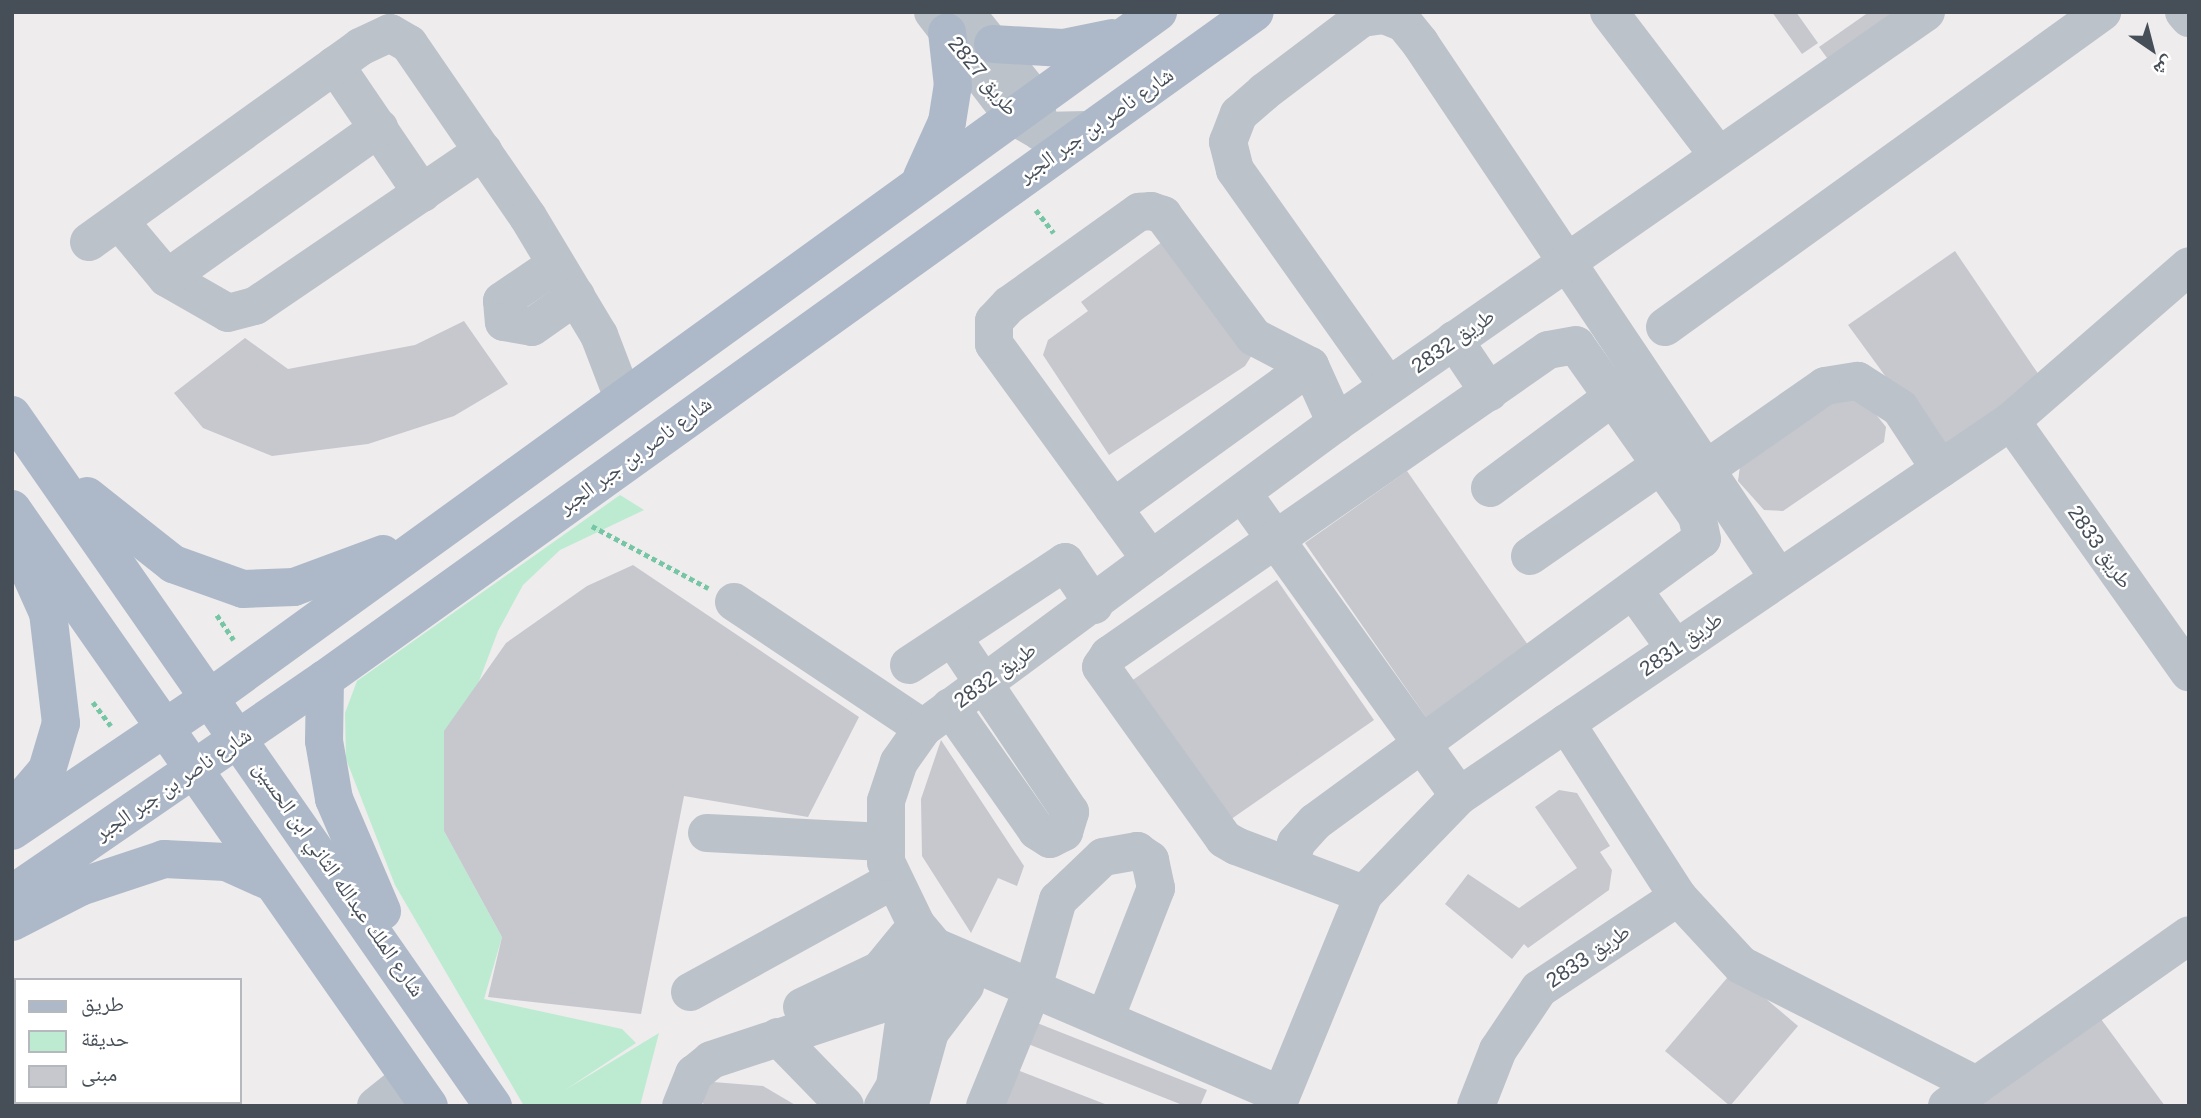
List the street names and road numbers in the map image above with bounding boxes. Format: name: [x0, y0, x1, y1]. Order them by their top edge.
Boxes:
street label: طريق 2827: [943, 31, 1023, 121]
street label: شارع ناصر بن جبر الجبر: [1014, 62, 1178, 188]
street label: طريق 2832: [1407, 303, 1499, 379]
street label: شارع ناصر بن جبر الجبر: [553, 391, 717, 519]
street label: طريق 2833: [2062, 501, 2138, 593]
street label: طريق 2831: [1635, 606, 1727, 682]
street label: طريق 2832: [949, 637, 1041, 713]
street label: شارع ناصر بن جبر الجبر: [90, 722, 256, 846]
street label: شارع الملك عبدالله الثاني ابن الحسين: [248, 757, 430, 1001]
street label: طريق 2833: [1541, 919, 1635, 993]

